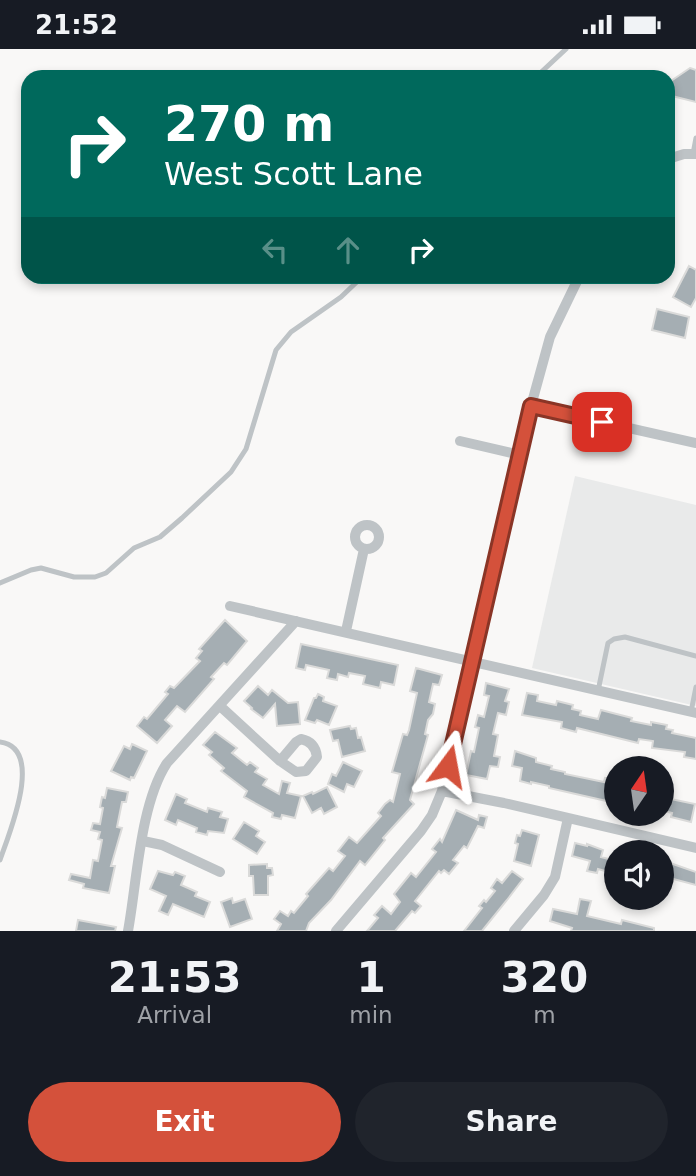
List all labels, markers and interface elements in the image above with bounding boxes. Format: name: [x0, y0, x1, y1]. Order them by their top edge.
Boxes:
text: 21:52: [35, 10, 118, 40]
text: 270 m: [164, 96, 334, 153]
icon: right: [49, 98, 140, 189]
text: West Scott Lane: [164, 155, 423, 193]
icon: left: [256, 231, 294, 269]
icon: ahead: [329, 231, 367, 269]
icon: right: [402, 231, 440, 269]
pin: [572, 392, 632, 452]
icon: arrive: [583, 403, 621, 441]
position arrow: [411, 729, 485, 803]
north arrow: [604, 756, 674, 826]
map controls: [604, 756, 674, 910]
button: sound: [604, 840, 674, 910]
text: 21:53: [108, 953, 242, 1002]
text: 1: [356, 953, 386, 1002]
text: 320: [501, 953, 588, 1002]
text: Arrival: [137, 1002, 212, 1028]
text: min: [349, 1002, 393, 1028]
text: m: [533, 1002, 556, 1028]
button: Exit: [28, 1082, 341, 1162]
button: Share: [355, 1082, 668, 1162]

